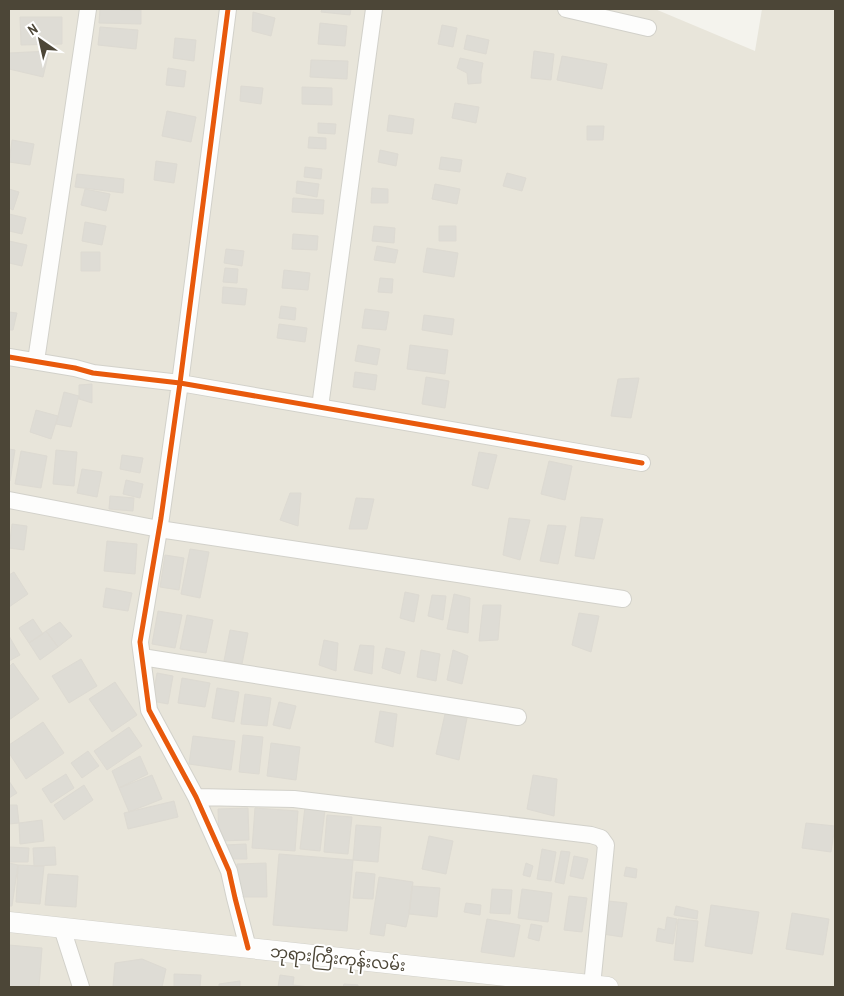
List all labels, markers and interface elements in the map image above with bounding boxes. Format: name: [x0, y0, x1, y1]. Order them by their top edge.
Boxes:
north arrow: [15, 15, 65, 65]
text: N: [24, 19, 41, 39]
street label: ဘုရားကြီးကုန်းလမ်း: [269, 940, 407, 980]

